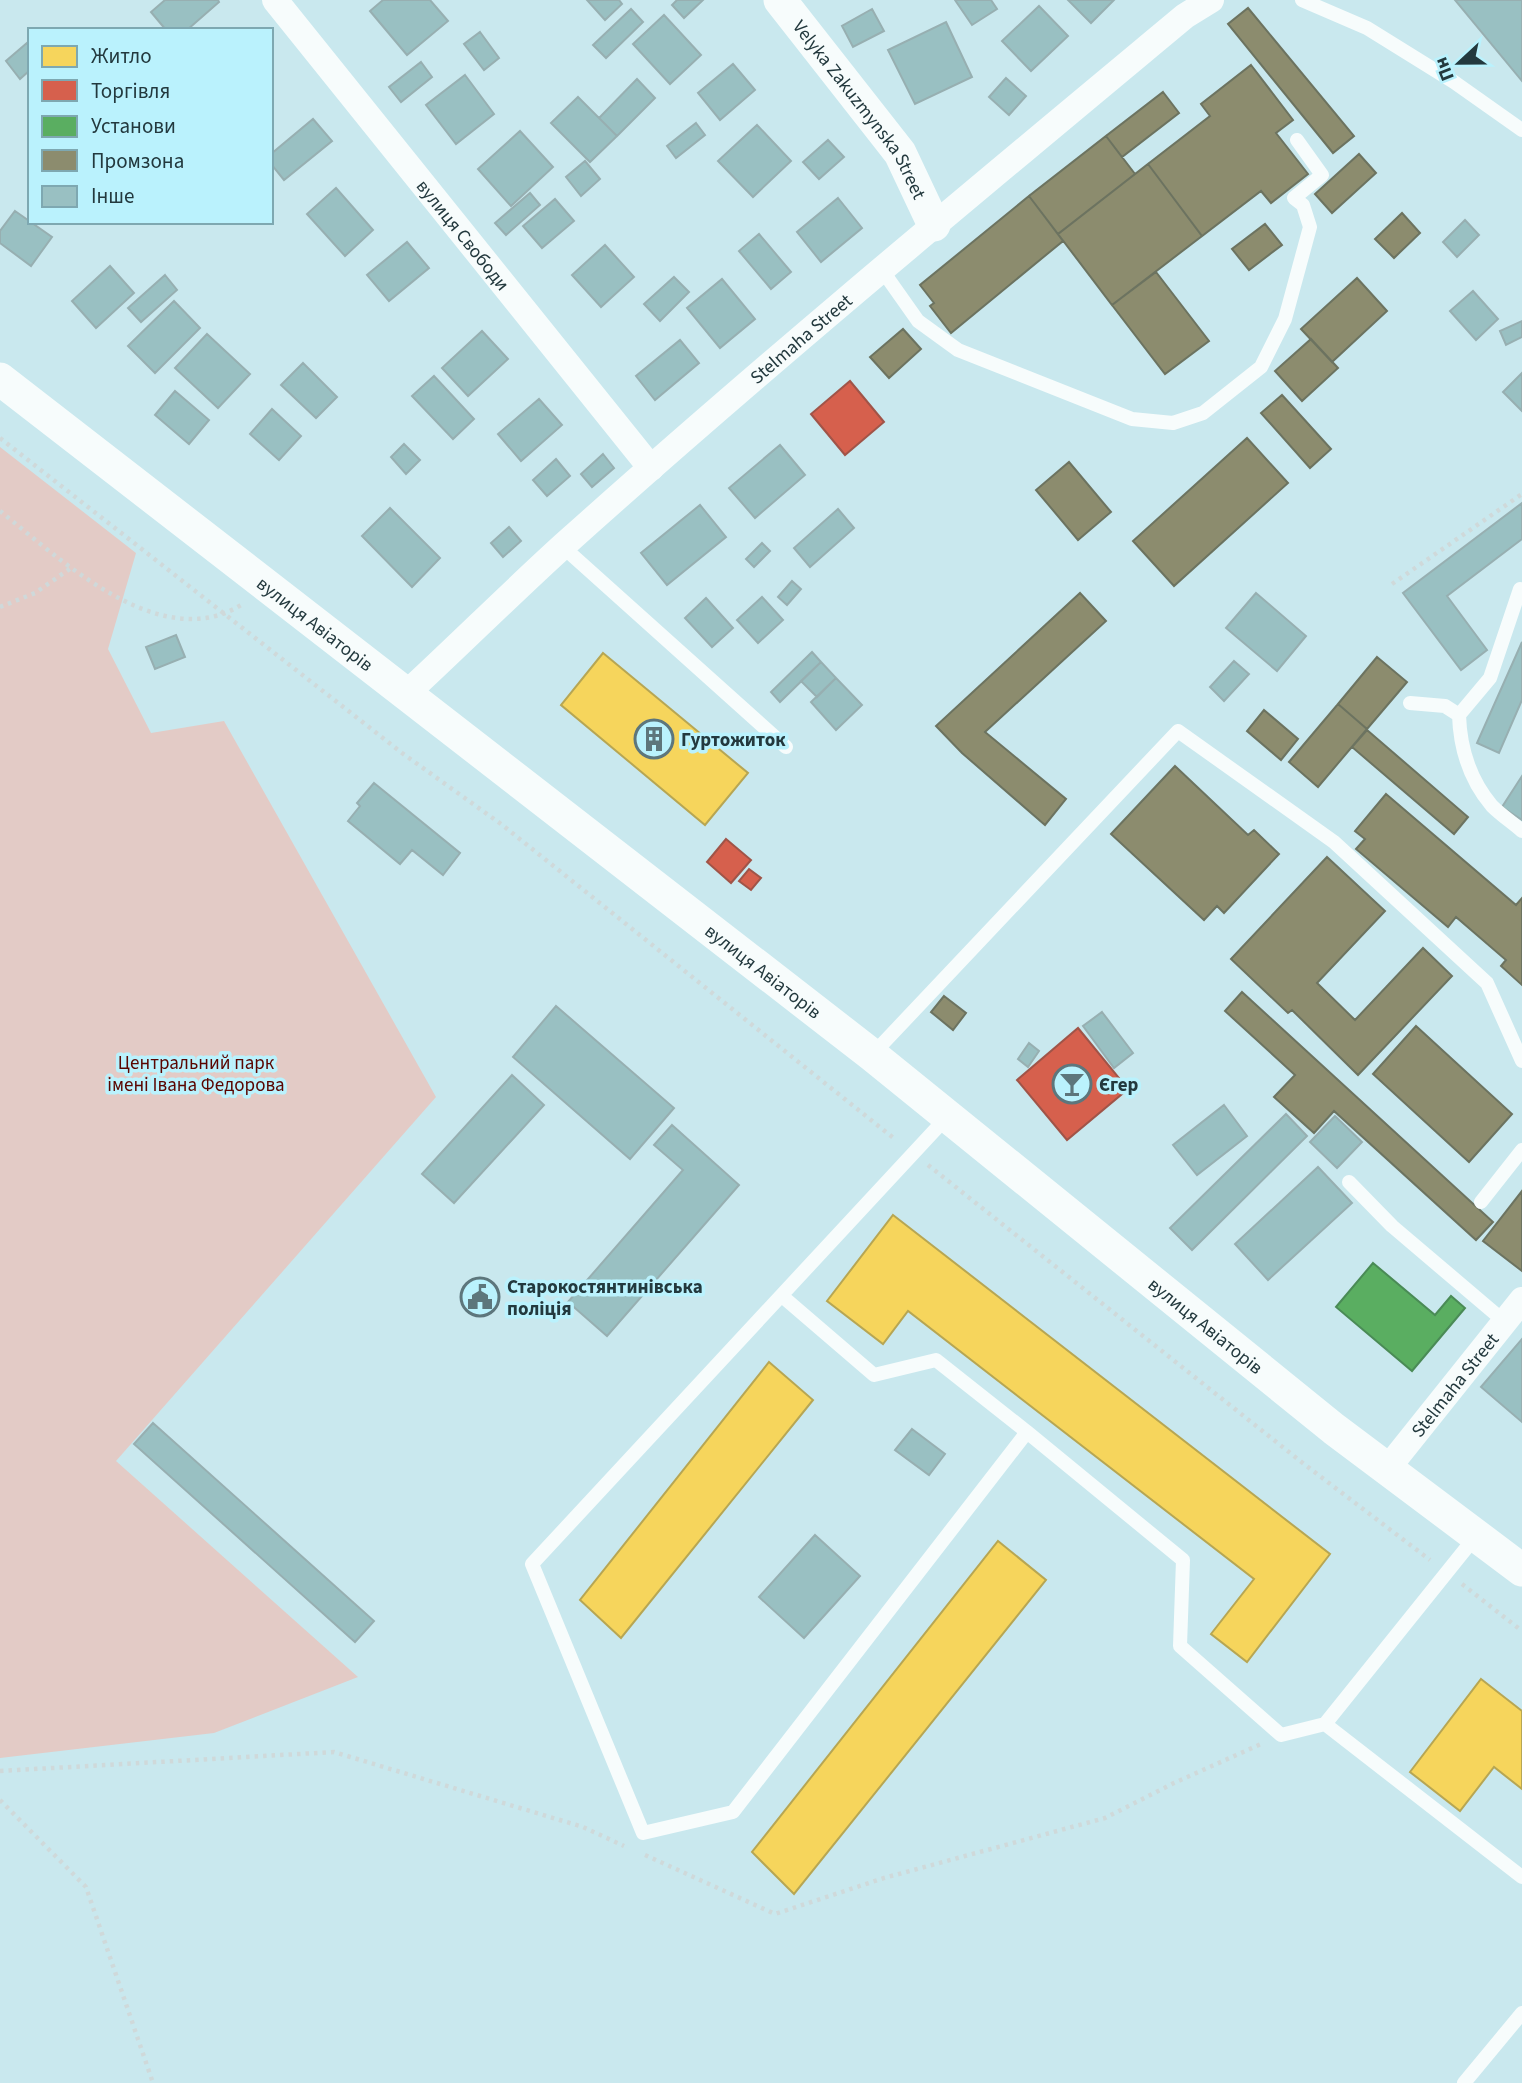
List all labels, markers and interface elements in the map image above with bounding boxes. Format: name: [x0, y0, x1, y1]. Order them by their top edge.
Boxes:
street label: Velyka Zakuzmynska Street: [786, 15, 932, 205]
legend: [28, 28, 273, 224]
north arrow: [1424, 28, 1494, 98]
text: Житло: [91, 41, 152, 71]
text: Пн: [1428, 53, 1462, 85]
text: Торгівля: [91, 76, 170, 106]
text: Установи: [91, 111, 176, 141]
text: Промзона: [91, 146, 184, 176]
street label: вулиця Свободи: [409, 174, 515, 297]
text: Інше: [91, 181, 134, 211]
street label: Stelmaha Street: [745, 288, 859, 391]
street label: вулиця Авіаторів: [250, 571, 378, 679]
building icon: Гуртожиток: [633, 718, 675, 760]
place label: Гуртожиток: [681, 727, 786, 754]
street label: вулиця Авіаторів: [699, 918, 827, 1026]
park label: Центральний парк імені Івана Федорова: [107, 1050, 285, 1099]
bar icon: Єгер: [1051, 1063, 1093, 1105]
place label: Єгер: [1099, 1072, 1138, 1099]
street label: вулиця Авіаторів: [1142, 1272, 1268, 1381]
place label: Старокостянтинівська поліція: [507, 1274, 703, 1323]
public building icon: Старокостянтинівська поліція: [459, 1276, 501, 1318]
street label: Stelmaha Street: [1405, 1327, 1506, 1444]

